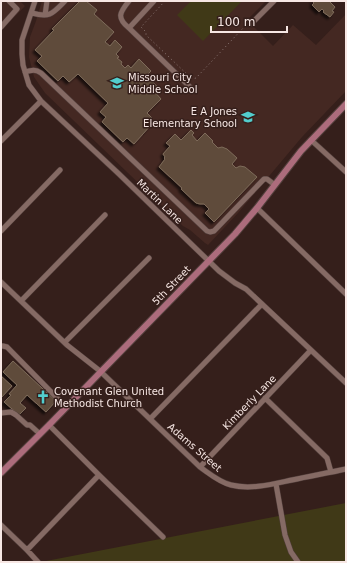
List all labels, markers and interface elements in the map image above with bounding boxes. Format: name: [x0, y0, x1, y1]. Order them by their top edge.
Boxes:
scale bar: [211, 8, 287, 34]
text: 100 m: [217, 15, 255, 29]
place label: Missouri City Middle School: [128, 72, 197, 95]
school or university icon: Missouri City Middle School: [109, 75, 125, 91]
place label: E A Jones Elementary School: [143, 106, 237, 129]
school or university icon: E A Jones Elementary School: [240, 109, 256, 125]
street label: Martin Lane: [135, 177, 185, 226]
street label: 5th Street: [150, 263, 193, 307]
street label: Kimberly Lane: [220, 373, 278, 432]
place label: Covenant Glen United Methodist Church: [54, 386, 164, 409]
church icon: Covenant Glen United Methodist Church: [35, 389, 51, 405]
street label: Adams Street: [166, 421, 224, 474]

